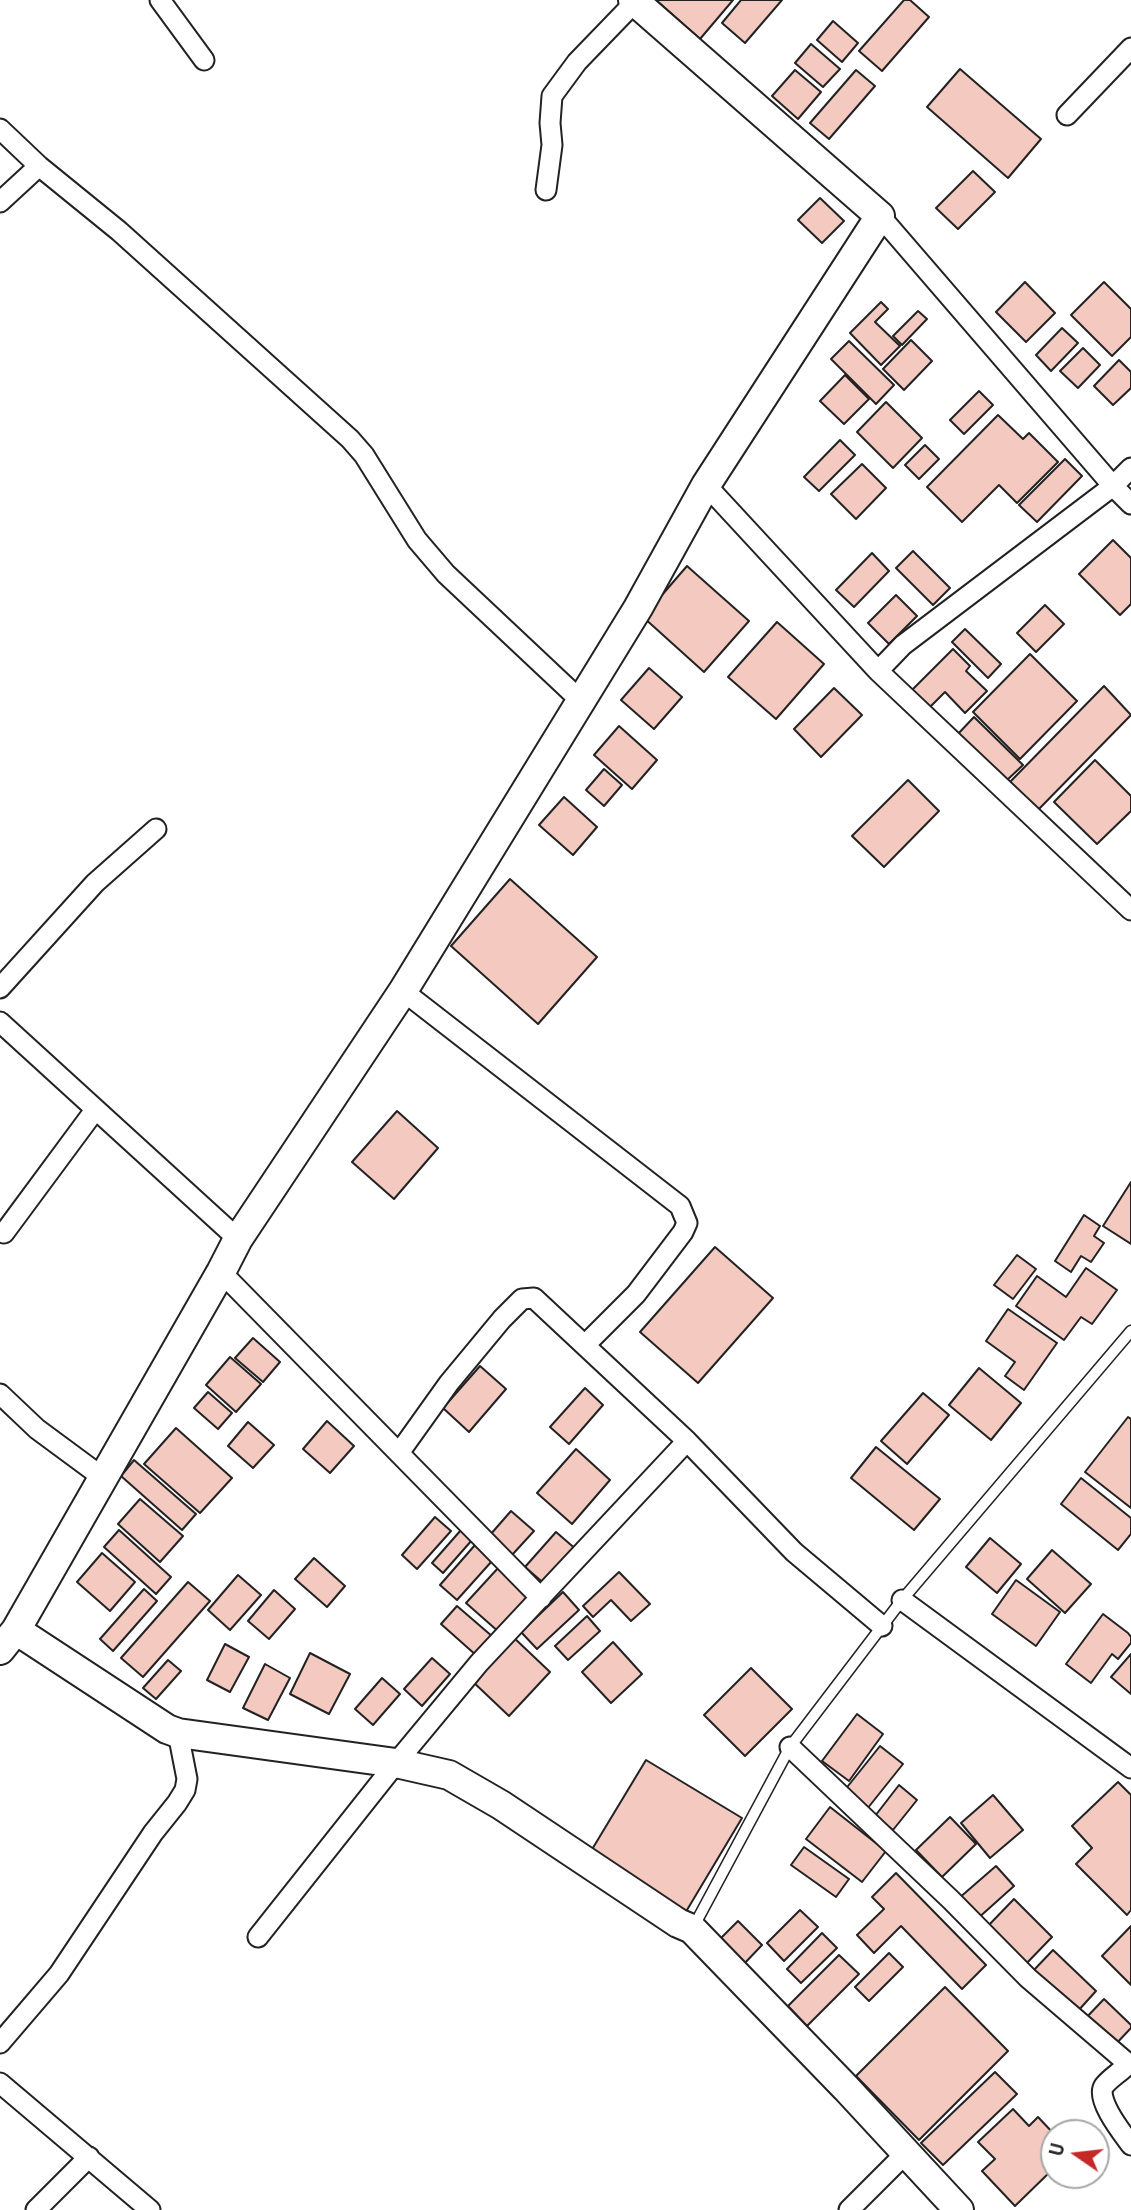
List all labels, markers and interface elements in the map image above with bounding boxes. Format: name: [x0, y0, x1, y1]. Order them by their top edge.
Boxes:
north arrow: [1040, 2119, 1110, 2189]
text: U: [1043, 2141, 1070, 2158]

